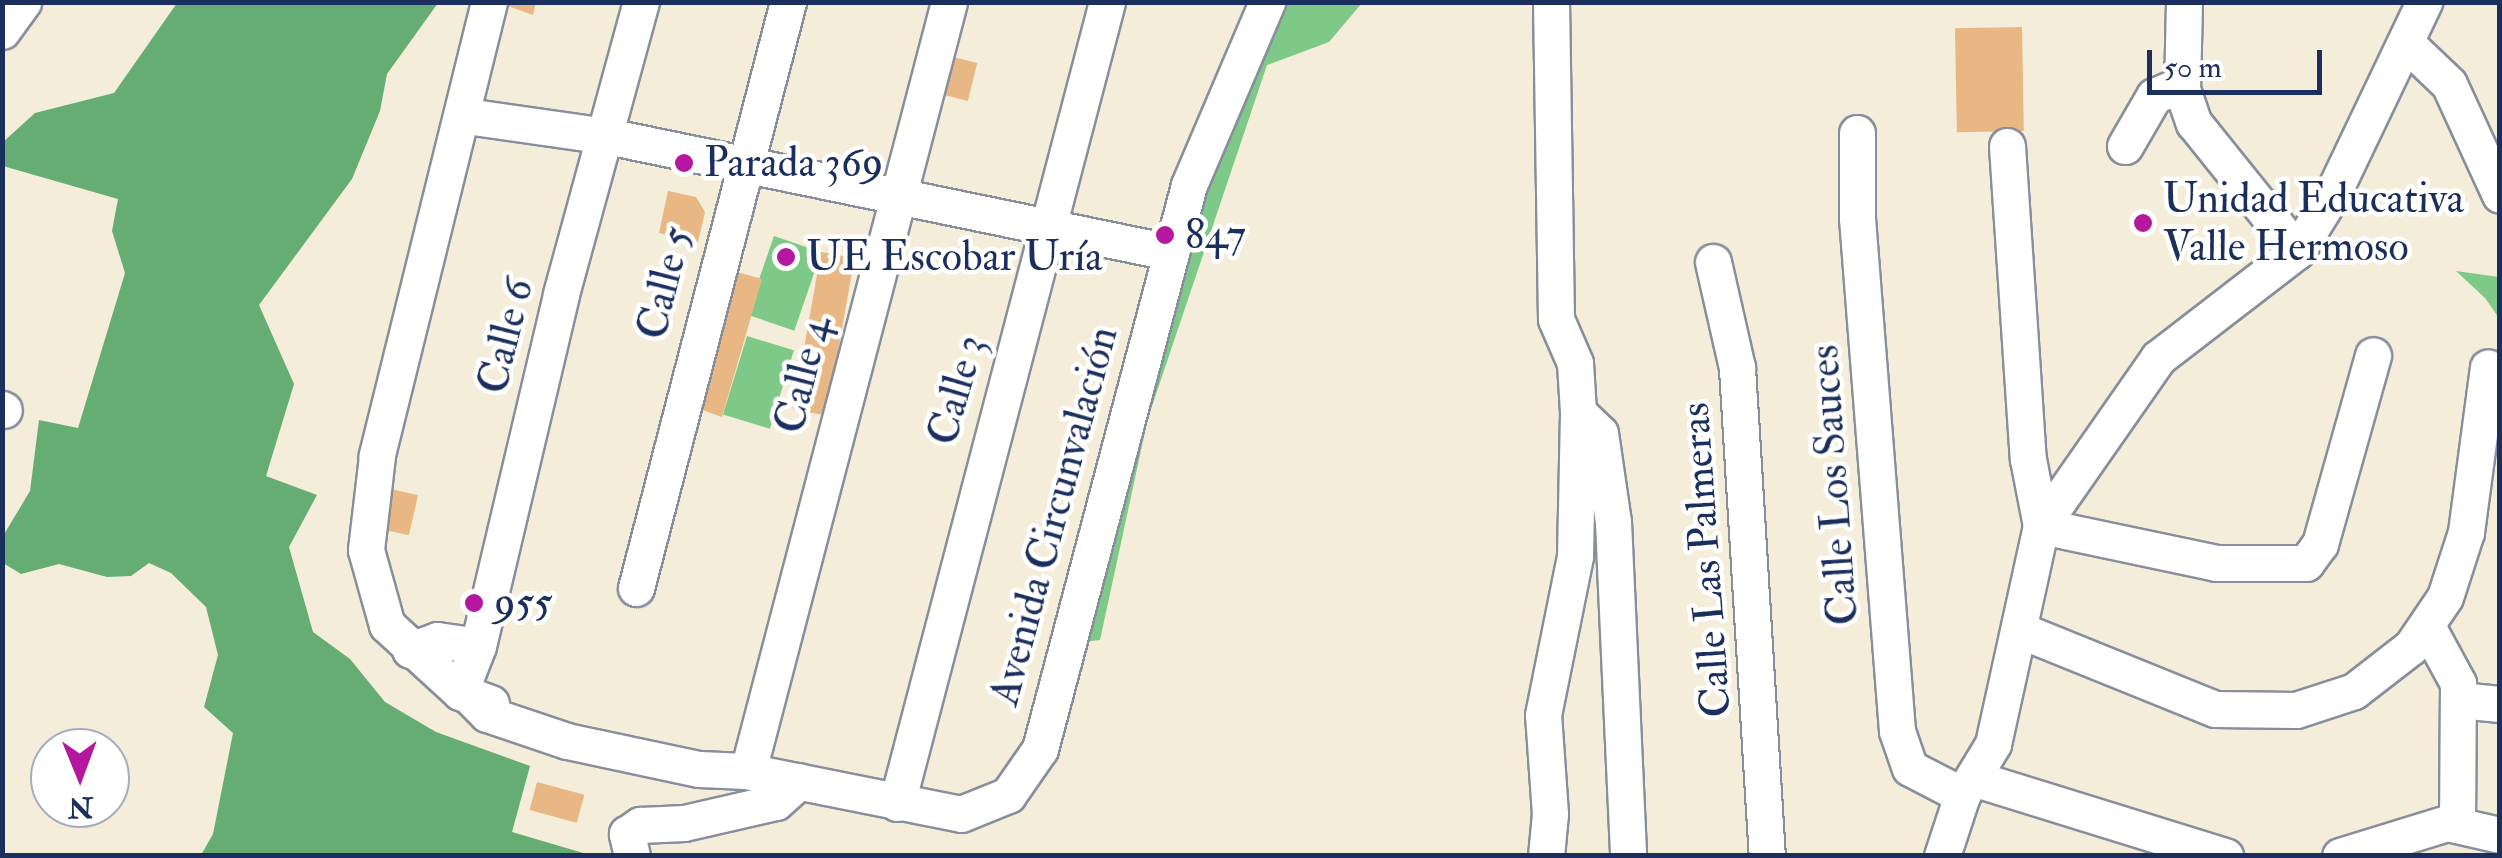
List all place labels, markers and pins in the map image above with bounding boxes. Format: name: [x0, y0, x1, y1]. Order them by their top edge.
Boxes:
place label: Parada 369: [704, 138, 883, 188]
marker: Parada 369: [673, 152, 695, 174]
place label: Unidad Educativa Valle Hermoso: [2163, 174, 2464, 272]
place label: 847: [1185, 210, 1246, 260]
marker: Unidad Educativa Valle Hermoso: [2132, 212, 2154, 234]
marker: 847: [1154, 224, 1176, 246]
place label: UE Escobar Uría: [806, 232, 1103, 282]
marker: UE Escobar Uría: [775, 246, 797, 268]
place label: 955: [494, 578, 552, 628]
marker: 955: [463, 592, 485, 614]

